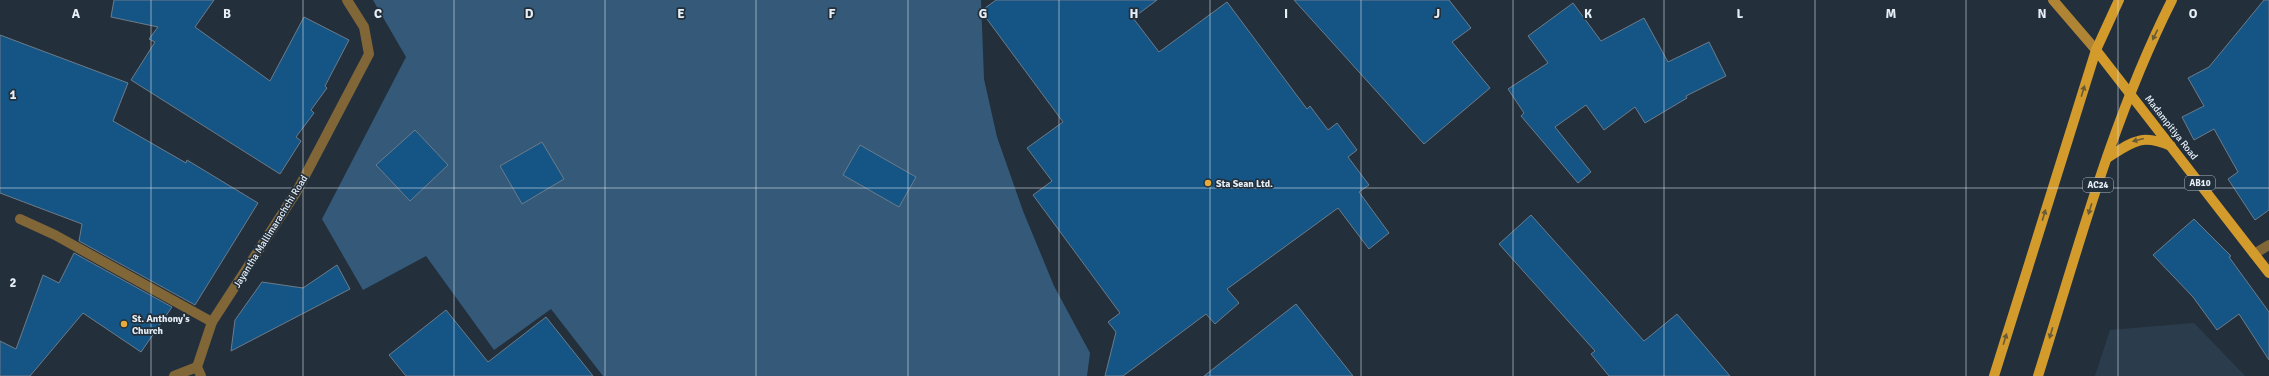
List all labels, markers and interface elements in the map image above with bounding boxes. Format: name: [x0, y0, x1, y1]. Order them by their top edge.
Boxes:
text: A: [72, 6, 81, 22]
text: B: [223, 6, 231, 22]
text: C: [374, 6, 382, 22]
text: D: [525, 6, 534, 22]
text: E: [677, 6, 685, 22]
text: F: [829, 6, 836, 22]
text: G: [979, 6, 987, 22]
text: H: [1130, 6, 1138, 22]
text: I: [1284, 6, 1288, 22]
text: J: [1434, 6, 1440, 22]
text: K: [1584, 6, 1592, 22]
text: L: [1737, 6, 1744, 22]
text: M: [1886, 6, 1897, 22]
text: N: [2037, 6, 2047, 22]
text: O: [2189, 6, 2198, 22]
one-way arrow: [2152, 29, 2158, 41]
one-way arrow: [2080, 84, 2086, 96]
text: 1: [9, 87, 17, 103]
street label: Madampitiya Road: [2142, 93, 2200, 162]
one-way arrow: [2132, 138, 2144, 144]
street label: Jayantha Mallimarachchi Road: [231, 173, 310, 290]
road number: AB10: [2185, 176, 2215, 190]
marker: Sta Sean Ltd.: [1203, 178, 1213, 188]
place label: Sta Sean Ltd.: [1216, 178, 1273, 190]
road number: AC24: [2083, 178, 2113, 192]
one-way arrow: [2087, 203, 2093, 215]
one-way arrow: [2041, 208, 2047, 220]
text: 2: [9, 275, 17, 291]
place label: St. Anthony's Church: [132, 313, 190, 337]
marker: St. Anthony's Church: [119, 319, 129, 329]
one-way arrow: [2048, 327, 2054, 339]
one-way arrow: [2002, 332, 2008, 344]

